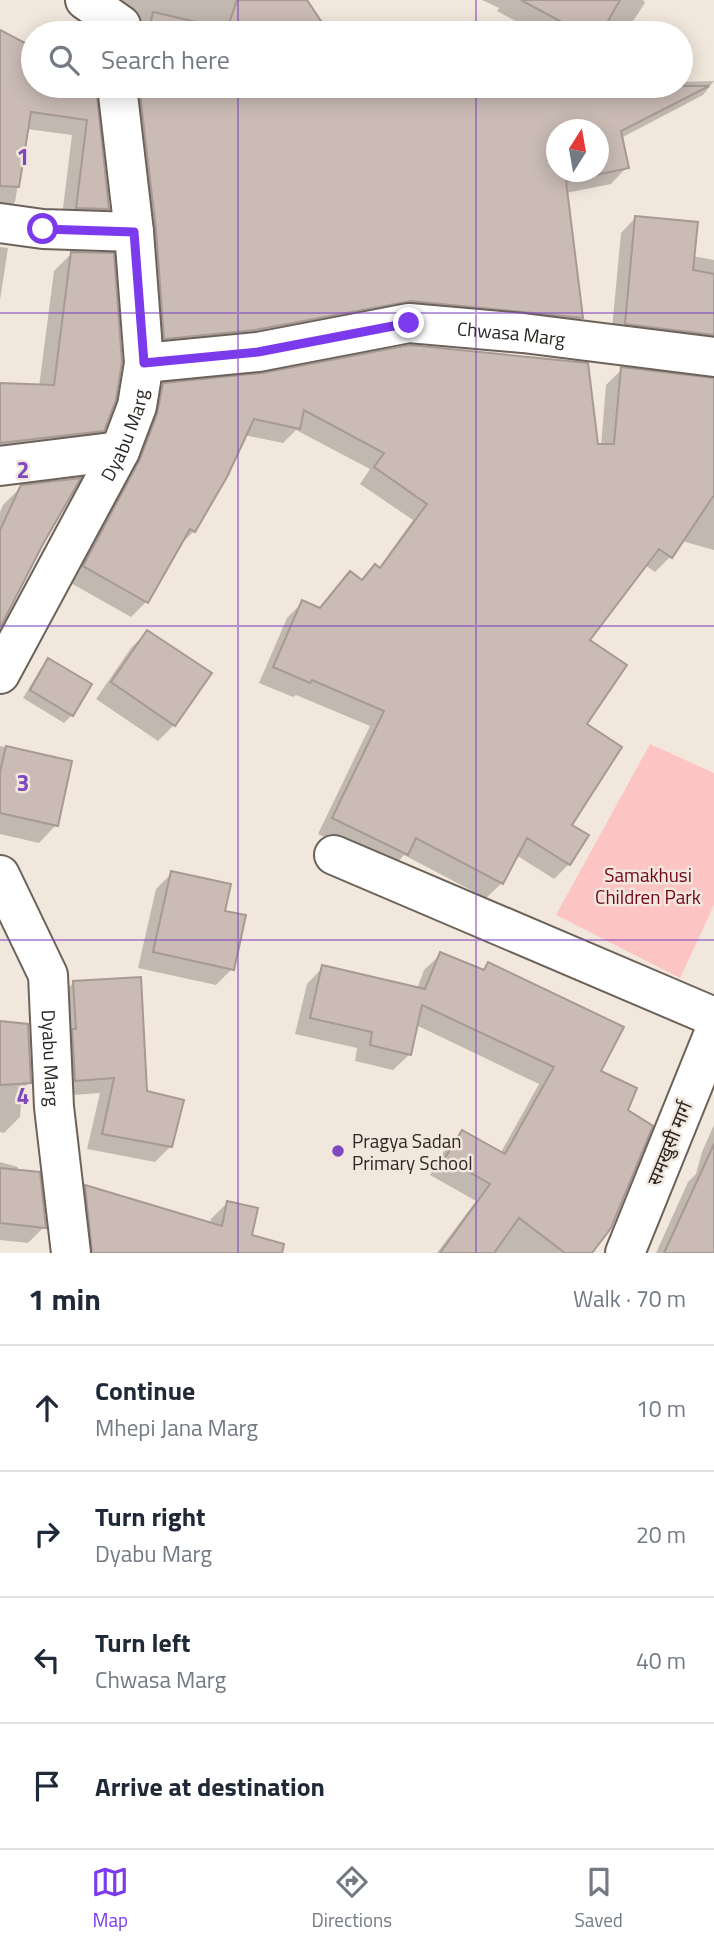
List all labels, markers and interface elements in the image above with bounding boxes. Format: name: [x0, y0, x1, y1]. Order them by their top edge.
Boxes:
search box: [21, 21, 693, 98]
text: Search here: [101, 40, 230, 79]
icon: search: [45, 41, 83, 79]
north arrow: [546, 119, 609, 182]
text: 1: [17, 139, 29, 174]
route start: [27, 213, 58, 244]
route end: [393, 307, 424, 338]
street label: Chwasa Marg: [456, 313, 567, 353]
street label: Dyabu Marg: [92, 387, 154, 486]
text: 2: [17, 452, 29, 487]
text: 3: [17, 765, 29, 800]
park label: Samakhusi Children Park: [595, 860, 701, 911]
street label: Dyabu Marg: [35, 1009, 68, 1107]
text: 4: [17, 1078, 29, 1113]
street label: समखुसी मार्ग: [639, 1096, 699, 1190]
place label: Pragya Sadan Primary School: [352, 1126, 473, 1177]
marker: Pragya Sadan Primary School: [330, 1143, 346, 1159]
text: 1 min: [28, 1276, 101, 1322]
text: Walk · 70 m: [573, 1281, 686, 1316]
text: Continue: [95, 1371, 195, 1410]
icon: ahead: [28, 1389, 66, 1427]
text: 10 m: [636, 1391, 686, 1426]
text: Mhepi Jana Marg: [95, 1410, 258, 1445]
text: Turn right: [95, 1497, 206, 1536]
icon: right: [28, 1515, 66, 1553]
text: 20 m: [636, 1517, 686, 1552]
text: Dyabu Marg: [95, 1536, 212, 1571]
text: Turn left: [95, 1623, 190, 1662]
icon: left: [28, 1641, 66, 1679]
text: 40 m: [636, 1643, 686, 1678]
text: Chwasa Marg: [95, 1662, 226, 1697]
icon: arrive: [28, 1767, 66, 1805]
text: Arrive at destination: [95, 1767, 325, 1806]
tab: Map: [91, 1863, 129, 1934]
tab: Directions: [312, 1863, 392, 1934]
tab: Saved: [574, 1863, 623, 1934]

